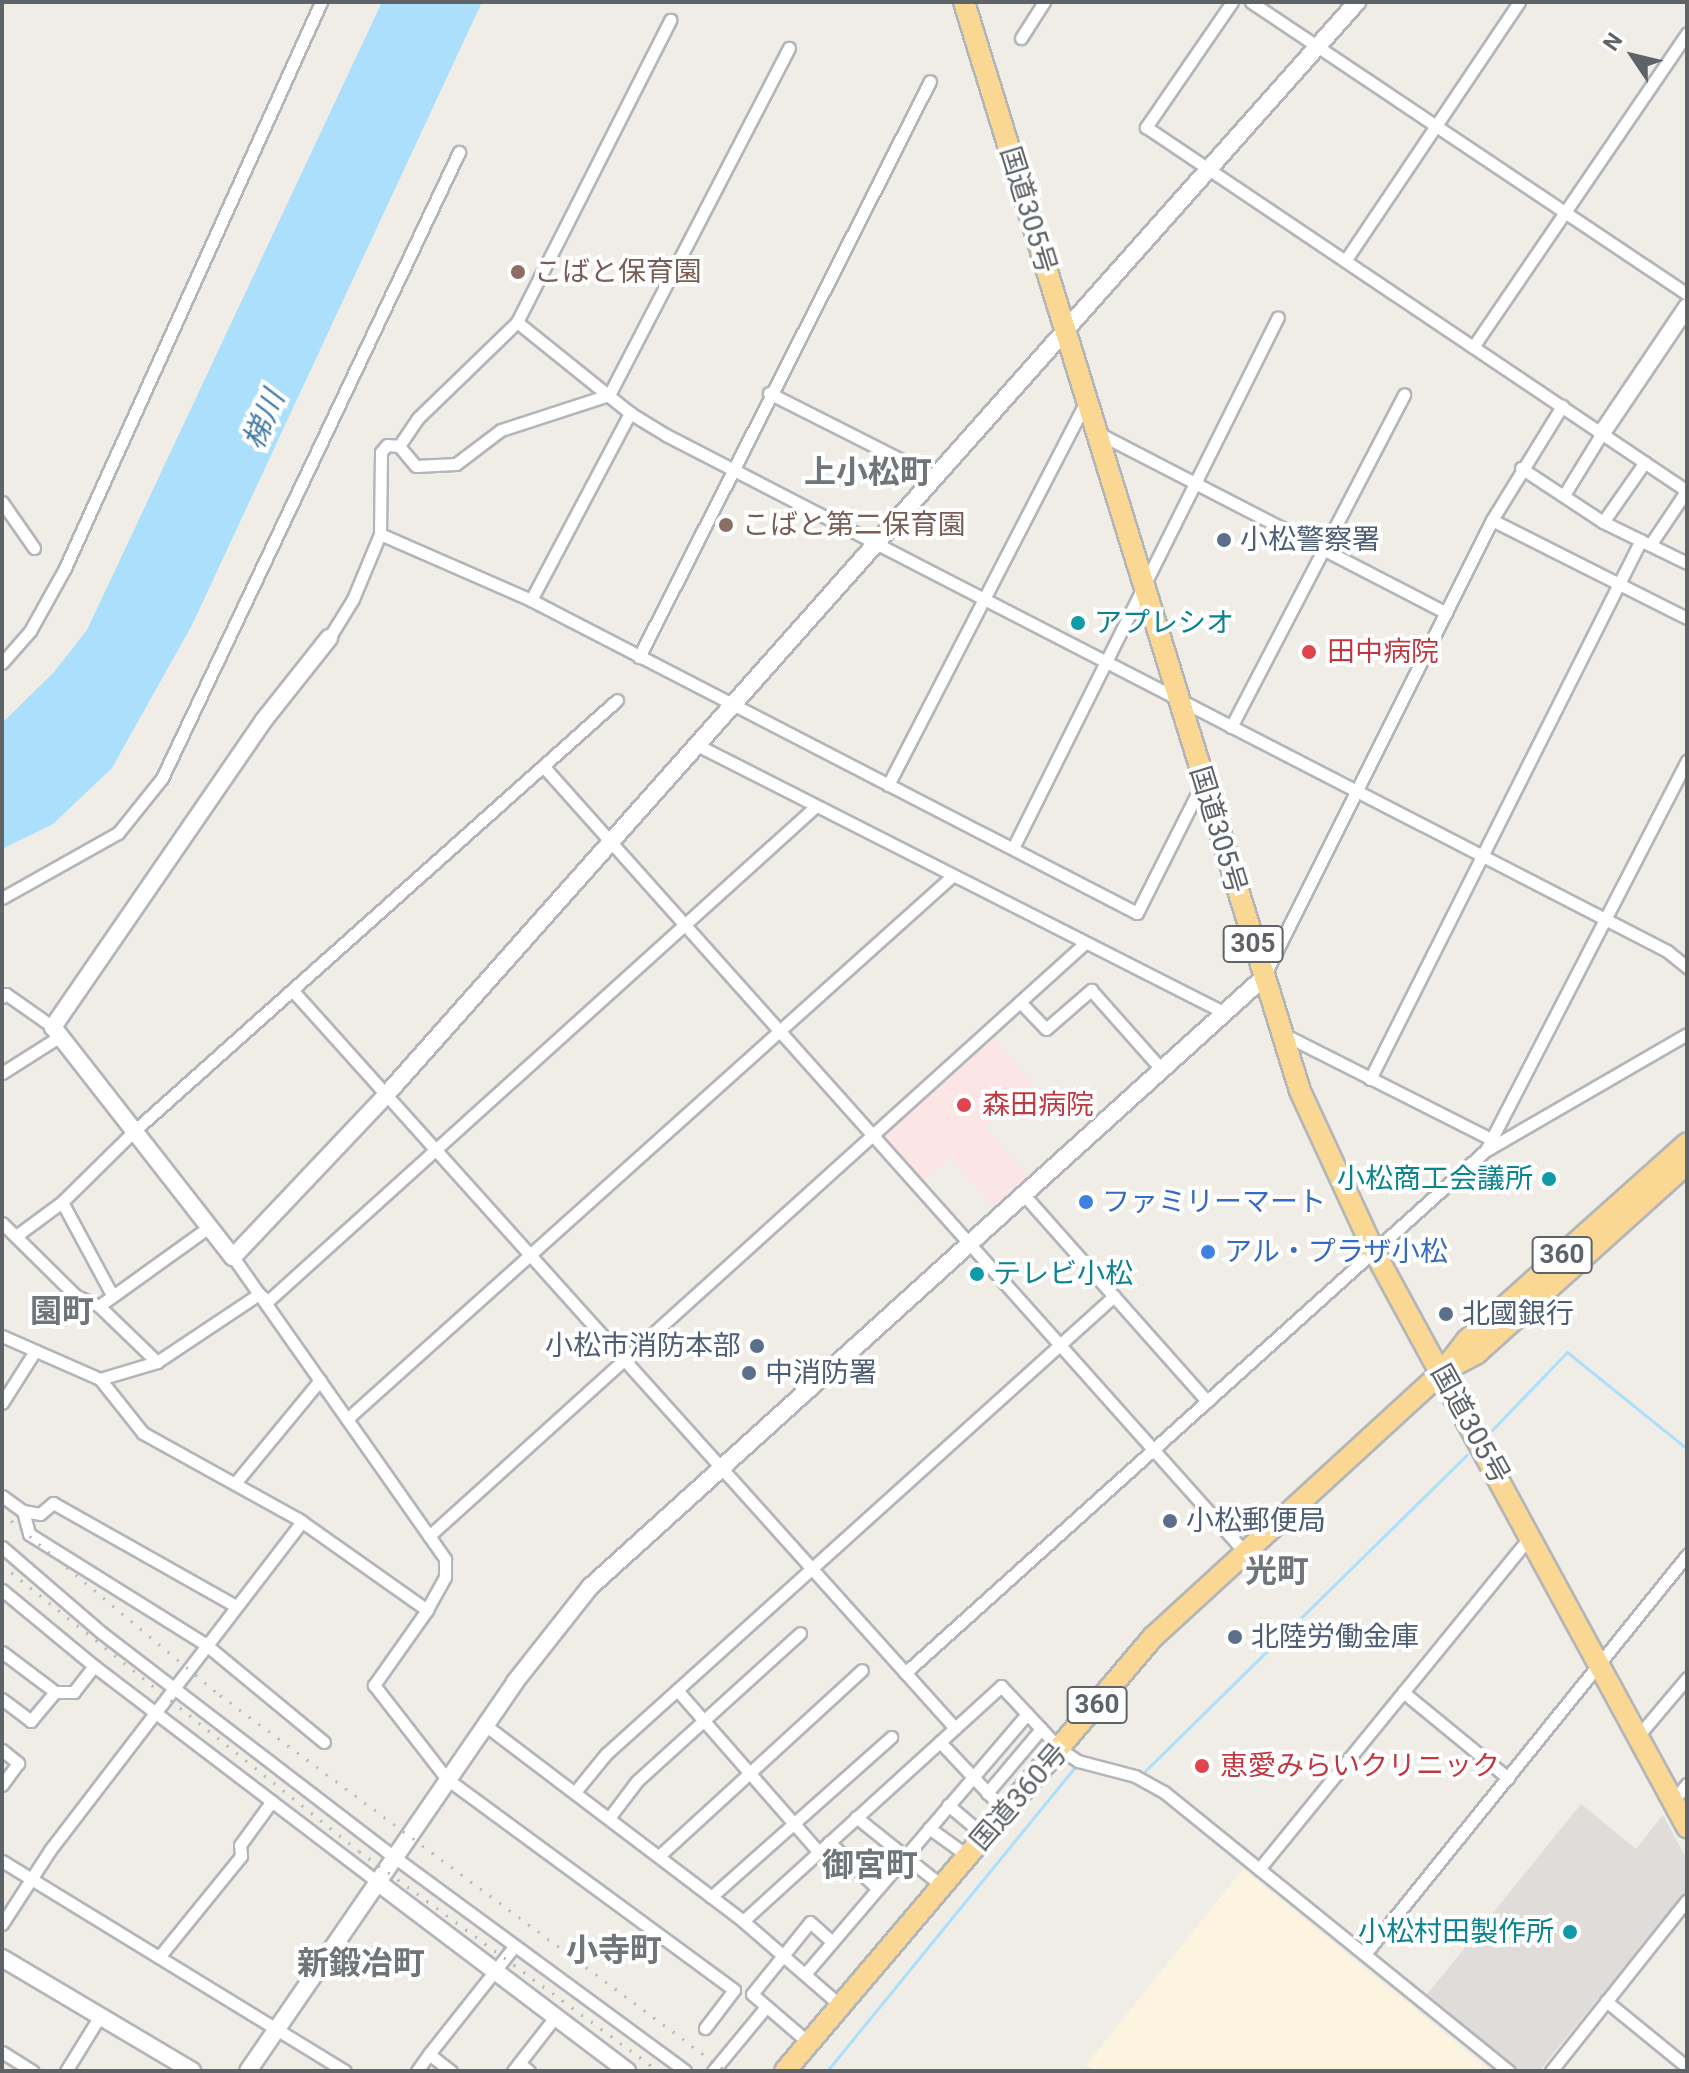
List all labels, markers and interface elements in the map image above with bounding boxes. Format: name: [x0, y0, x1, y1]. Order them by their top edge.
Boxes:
north arrow: [1593, 16, 1673, 96]
text: N: [1598, 28, 1628, 55]
street label: 国道305号: [993, 142, 1063, 278]
place label: こばと保育園: [534, 255, 702, 289]
marker: こばと保育園: [509, 263, 527, 281]
water label: 梯川: [236, 385, 292, 455]
district label: 上小松町: [804, 453, 932, 491]
place label: こばと第二保育園: [742, 508, 966, 542]
marker: こばと第二保育園: [717, 516, 735, 534]
place label: 小松警察署: [1240, 523, 1380, 557]
marker: 小松警察署: [1215, 531, 1233, 549]
place label: アプレシオ: [1094, 606, 1234, 640]
marker: アプレシオ: [1069, 614, 1087, 632]
place label: 田中病院: [1327, 635, 1439, 669]
marker: 田中病院: [1298, 641, 1320, 663]
street label: 国道305号: [1183, 762, 1253, 898]
road number: 305: [1221, 922, 1285, 966]
place label: 森田病院: [982, 1088, 1094, 1122]
marker: 森田病院: [953, 1094, 975, 1116]
place label: 小松商工会議所: [1337, 1162, 1533, 1196]
marker: 小松商工会議所: [1540, 1170, 1558, 1188]
place label: ファミリーマート: [1102, 1185, 1326, 1219]
marker: ファミリーマート: [1077, 1193, 1095, 1211]
road number: 360: [1530, 1233, 1594, 1277]
place label: アル・プラザ小松: [1224, 1235, 1448, 1269]
marker: アル・プラザ小松: [1199, 1243, 1217, 1261]
place label: テレビ小松: [993, 1257, 1133, 1291]
marker: テレビ小松: [968, 1265, 986, 1283]
district label: 園町: [30, 1292, 94, 1330]
place label: 北國銀行: [1462, 1297, 1574, 1331]
marker: 北國銀行: [1437, 1305, 1455, 1323]
place label: 小松市消防本部: [545, 1329, 741, 1363]
marker: 小松市消防本部: [748, 1337, 766, 1355]
place label: 中消防署: [765, 1356, 877, 1390]
street label: 国道305号: [1424, 1358, 1516, 1490]
marker: 中消防署: [740, 1364, 758, 1382]
place label: 小松郵便局: [1186, 1504, 1326, 1538]
marker: 小松郵便局: [1161, 1512, 1179, 1530]
district label: 光町: [1245, 1552, 1309, 1590]
place label: 北陸労働金庫: [1251, 1620, 1419, 1654]
marker: 北陸労働金庫: [1226, 1628, 1244, 1646]
road number: 360: [1065, 1683, 1129, 1727]
street label: 国道360号: [963, 1736, 1075, 1858]
place label: 恵愛みらいクリニック: [1220, 1749, 1500, 1783]
marker: 恵愛みらいクリニック: [1191, 1755, 1213, 1777]
district label: 御宮町: [822, 1846, 918, 1884]
place label: 小松村田製作所: [1358, 1915, 1554, 1949]
marker: 小松村田製作所: [1561, 1923, 1579, 1941]
district label: 小寺町: [566, 1931, 662, 1969]
district label: 新鍛冶町: [297, 1944, 425, 1982]

